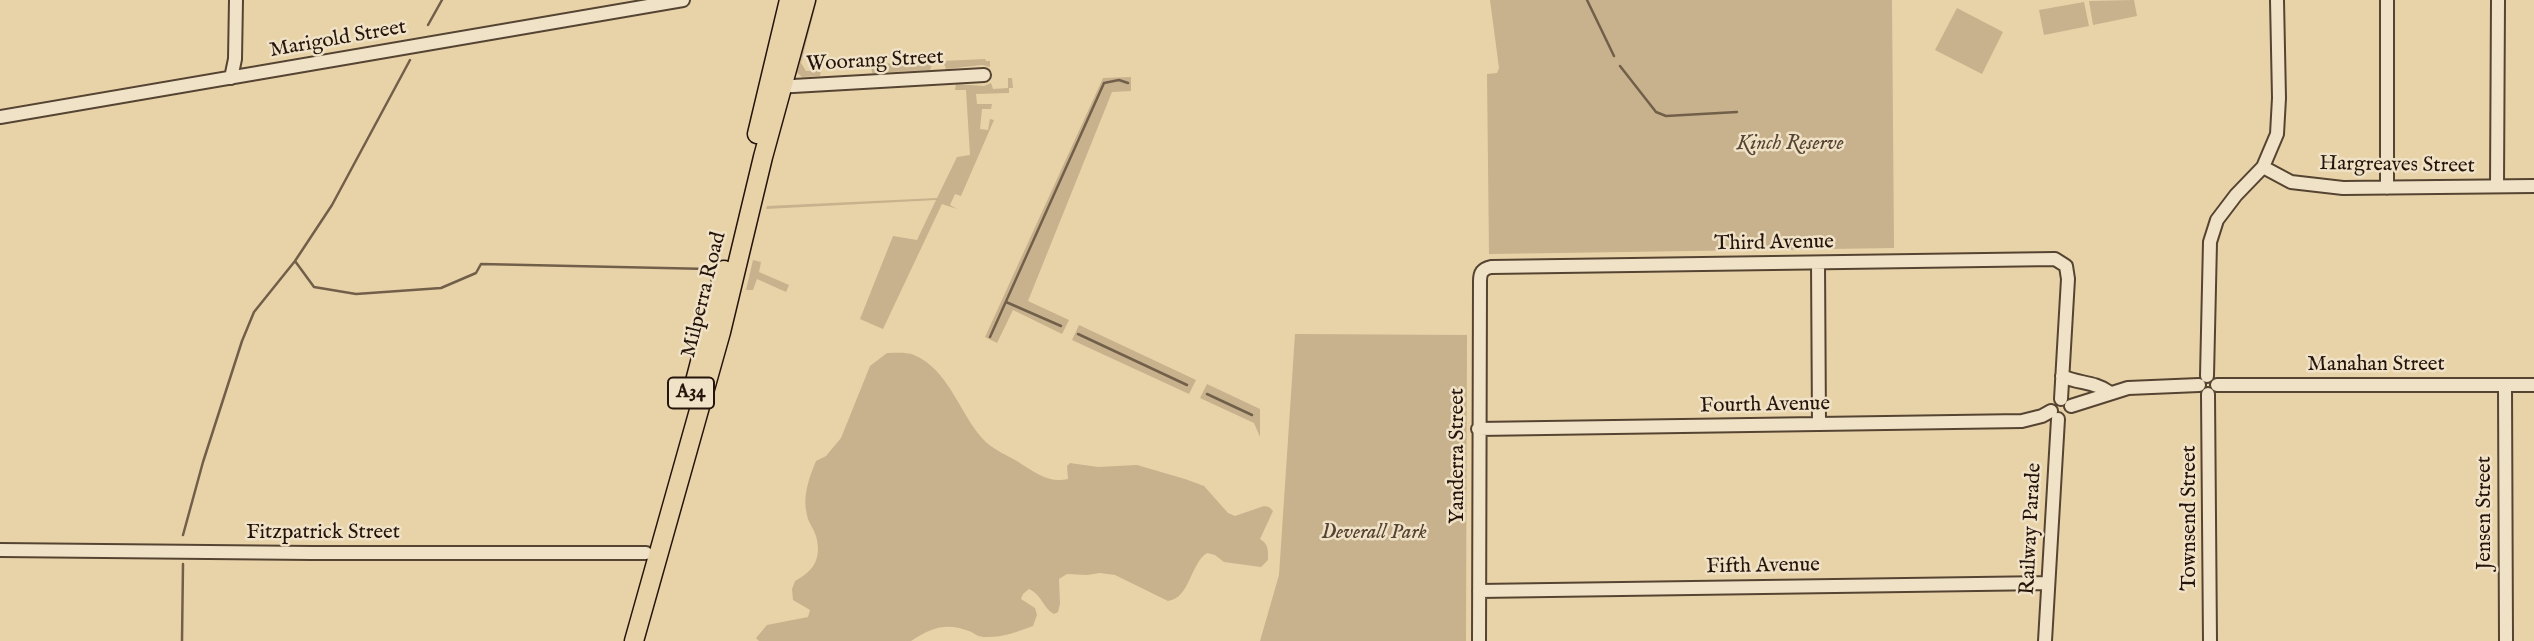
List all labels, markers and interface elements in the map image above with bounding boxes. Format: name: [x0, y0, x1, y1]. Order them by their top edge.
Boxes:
street label: Marigold Street: [268, 16, 408, 64]
street label: Woorang Street: [806, 46, 944, 78]
park label: Kinch Reserve: [1736, 132, 1844, 158]
street label: Hargreaves Street: [2319, 152, 2475, 180]
street label: Milperra Road: [677, 230, 733, 360]
street label: Third Avenue: [1714, 230, 1834, 258]
street label: Manahan Street: [2307, 353, 2445, 379]
road number: A34: [668, 378, 714, 408]
street label: Yanderra Street: [1446, 388, 1472, 524]
street label: Fourth Avenue: [1700, 392, 1830, 420]
street label: Townsend Street: [2178, 445, 2204, 591]
street label: Jensen Street: [2473, 456, 2499, 570]
street label: Railway Parade: [2016, 462, 2048, 596]
street label: Fitzpatrick Street: [246, 521, 400, 547]
park label: Deverall Park: [1321, 521, 1427, 547]
street label: Fifth Avenue: [1706, 553, 1820, 581]

